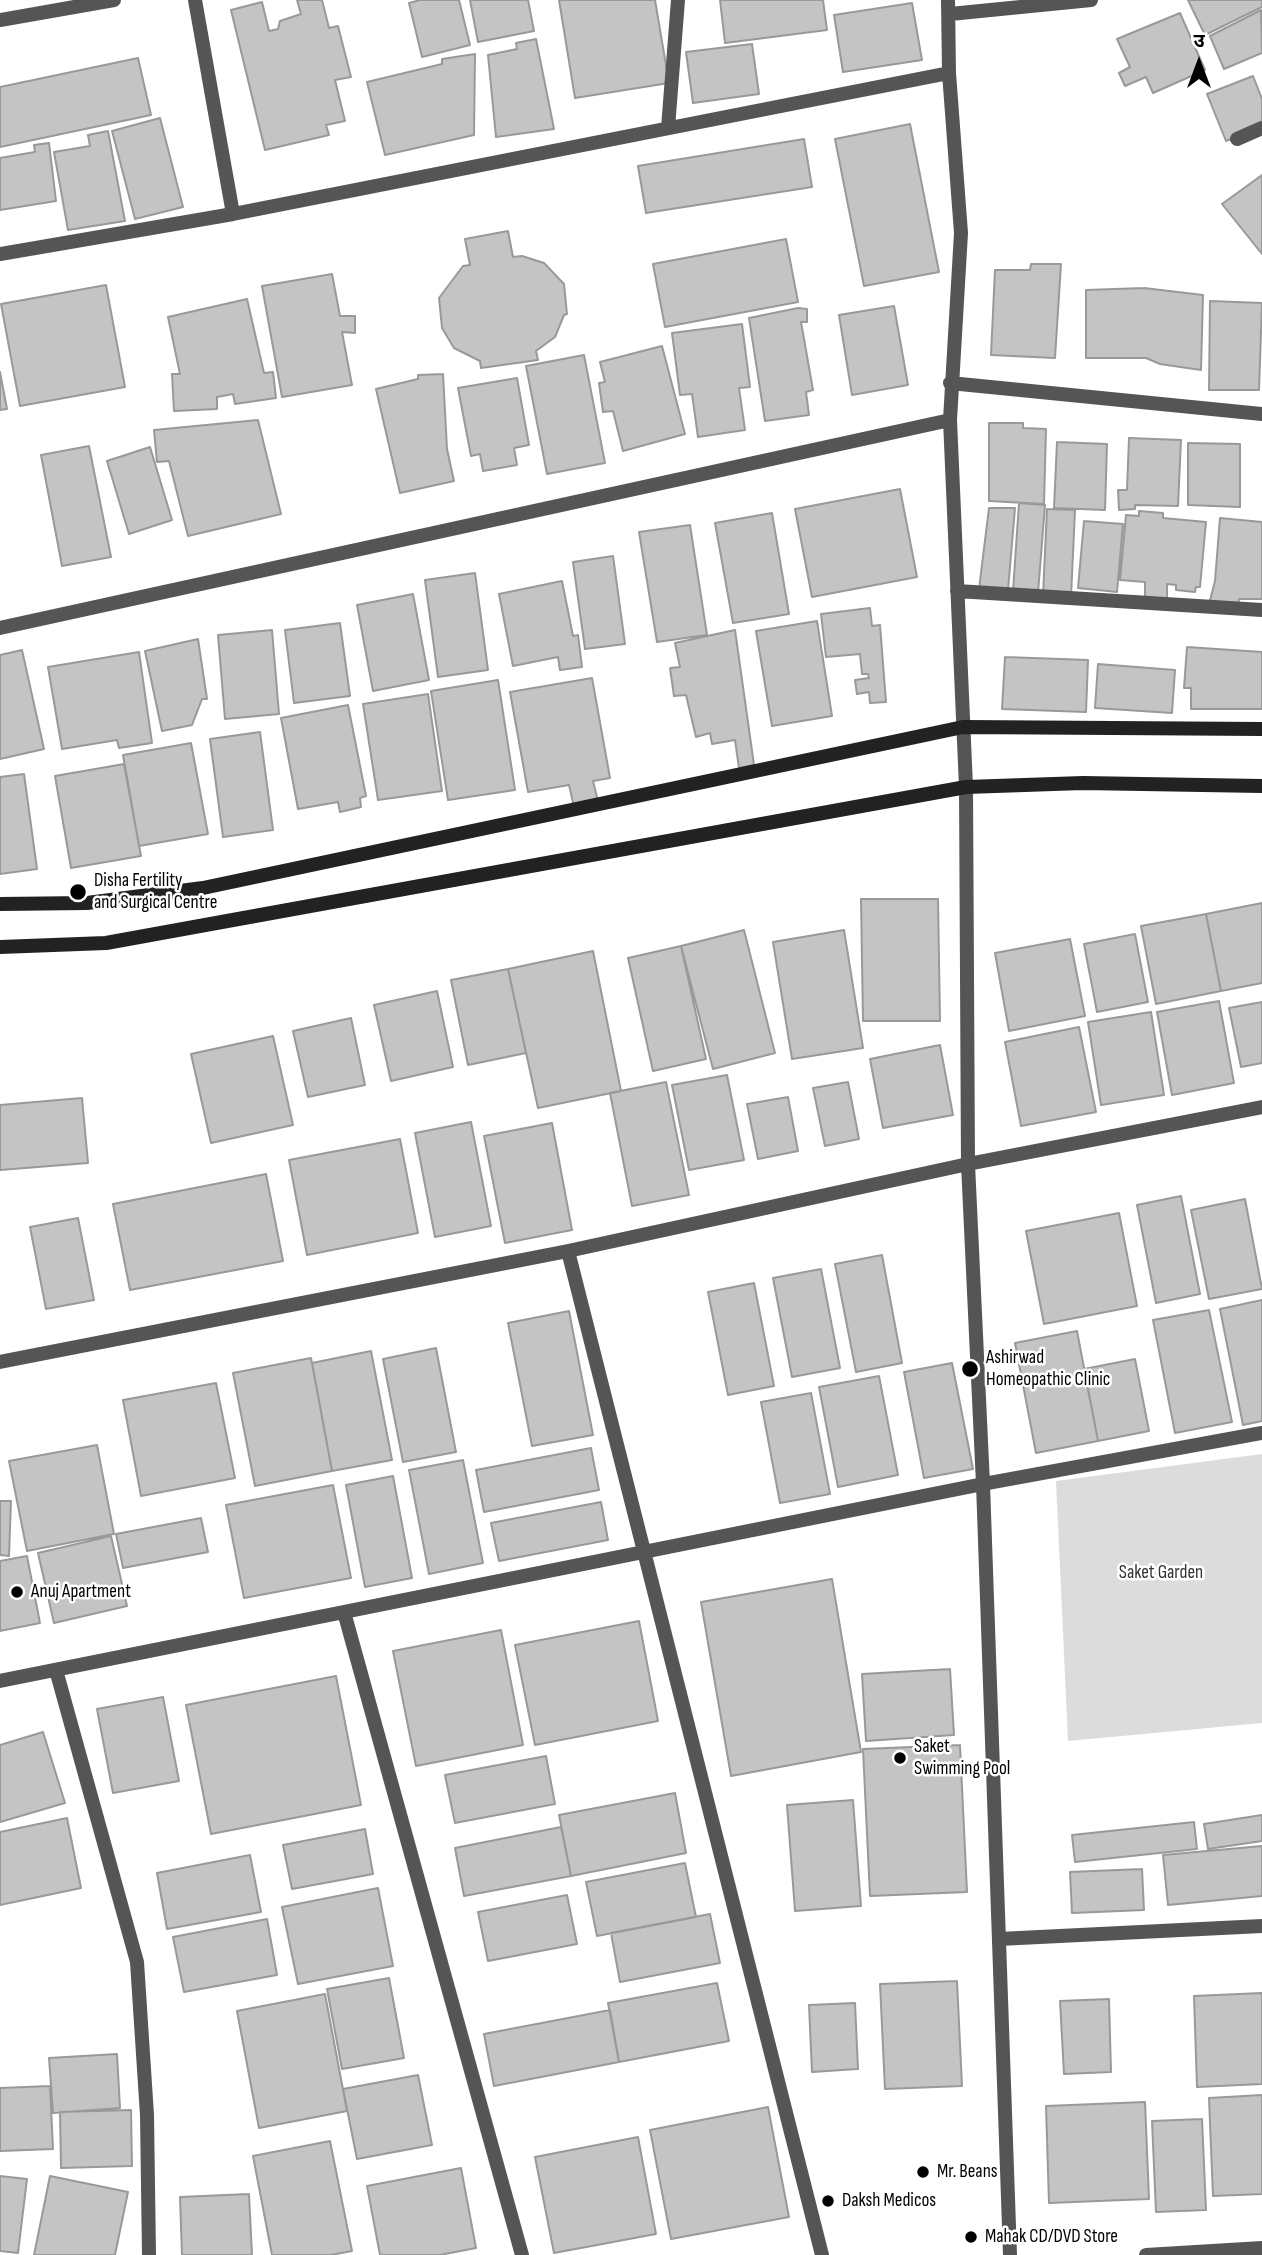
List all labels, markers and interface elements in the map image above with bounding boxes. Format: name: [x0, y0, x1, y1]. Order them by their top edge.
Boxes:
north arrow: [1164, 28, 1234, 98]
text: उ: [1193, 30, 1205, 53]
place label: Disha Fertility and Surgical Centre: [94, 870, 217, 914]
marker: Disha Fertility and Surgical Centre: [68, 882, 88, 902]
place label: Ashirwad Homeopathic Clinic: [986, 1347, 1110, 1391]
marker: Ashirwad Homeopathic Clinic: [960, 1359, 980, 1379]
park label: Saket Garden: [1119, 1562, 1203, 1584]
place label: Anuj Apartment: [31, 1581, 131, 1603]
marker: Anuj Apartment: [9, 1584, 25, 1600]
place label: Saket Swimming Pool: [914, 1736, 1010, 1780]
marker: Saket Swimming Pool: [892, 1750, 908, 1766]
place label: Mr. Beans: [937, 2161, 998, 2183]
marker: Mr. Beans: [915, 2164, 931, 2180]
place label: Daksh Medicos: [842, 2190, 936, 2212]
marker: Daksh Medicos: [820, 2193, 836, 2209]
place label: Mahak CD/DVD Store: [985, 2226, 1118, 2248]
marker: Mahak CD/DVD Store: [963, 2229, 979, 2245]

